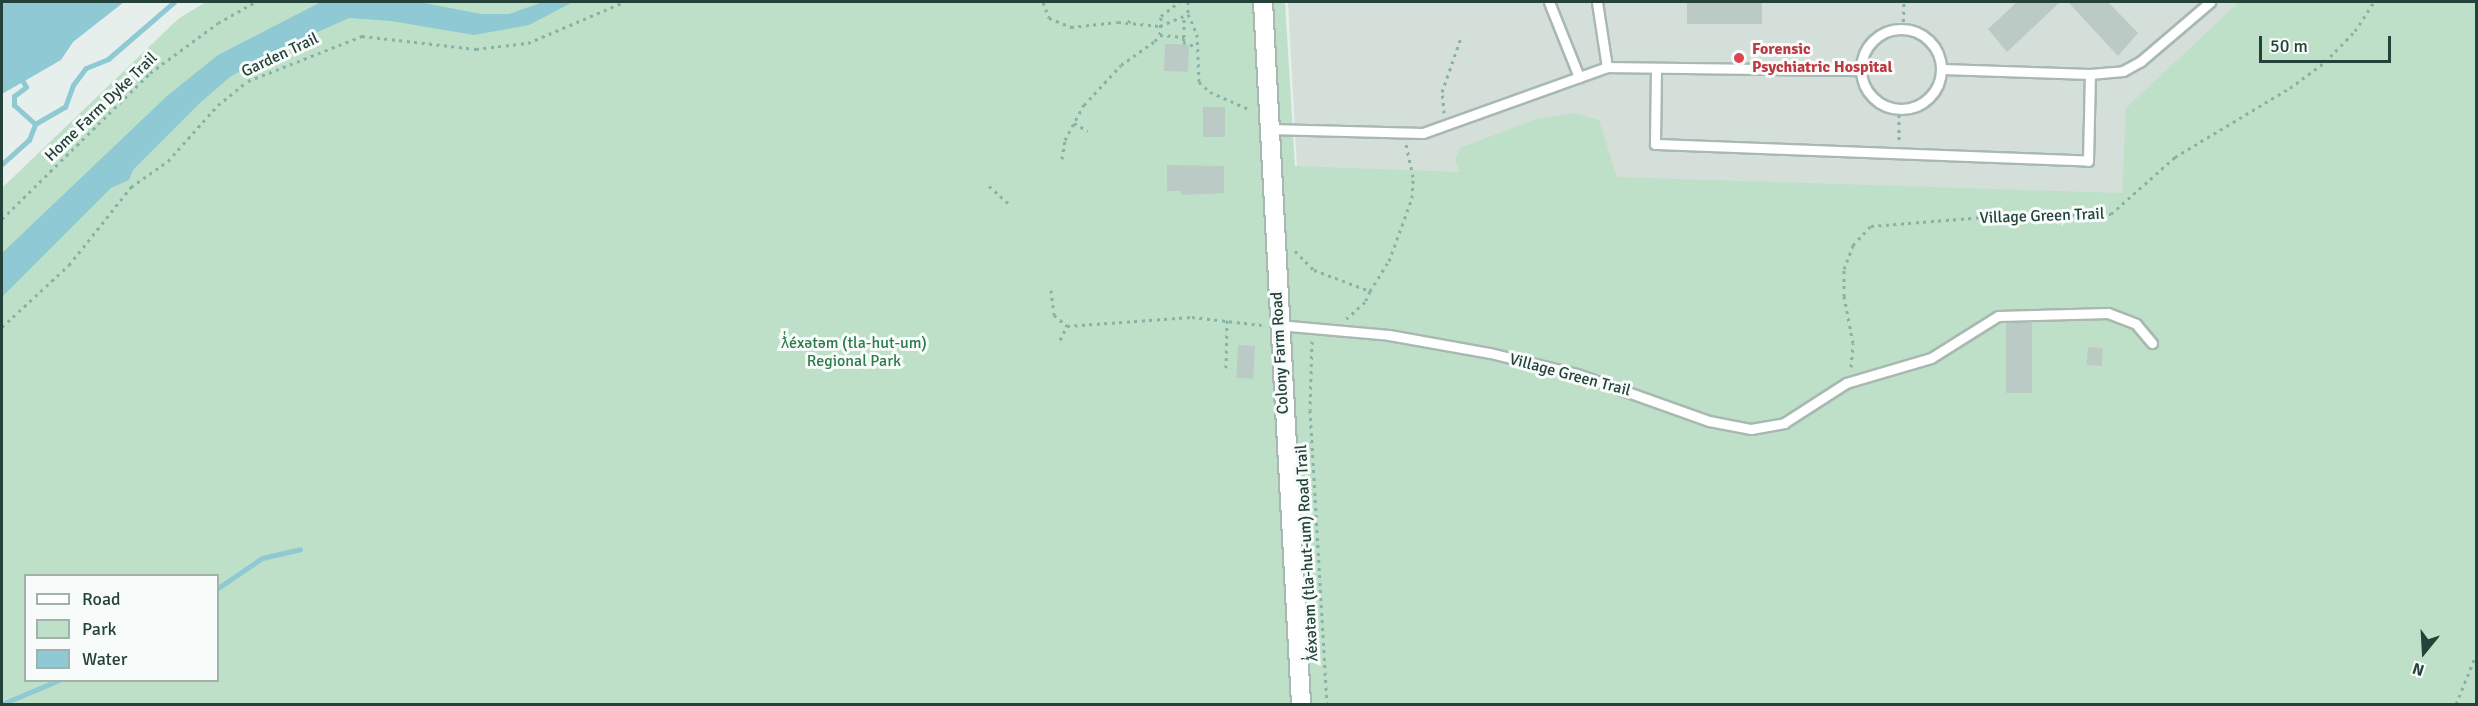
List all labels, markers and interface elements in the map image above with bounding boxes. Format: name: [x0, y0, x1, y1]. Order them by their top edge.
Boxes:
scale bar: [2262, 24, 2394, 62]
street label: Garden Trail: [238, 29, 322, 81]
text: 50 m: [2270, 35, 2308, 57]
place label: Forensic Psychiatric Hospital: [1752, 39, 1893, 77]
street label: Home Farm Dyke Trail: [41, 48, 161, 166]
marker: Forensic Psychiatric Hospital: [1730, 49, 1748, 67]
street label: Village Green Trail: [1979, 204, 2105, 228]
street label: Colony Farm Road: [1267, 291, 1293, 415]
park label: ƛ̓éxətəm (tla-hut-um) Regional Park: [781, 333, 927, 371]
street label: Village Green Trail: [1507, 350, 1633, 400]
street label: ƛ̓éxətəm (tla-hut-um) Road Trail: [1292, 444, 1322, 662]
legend: [24, 574, 219, 682]
text: Road: [82, 588, 121, 610]
text: Park: [82, 618, 117, 640]
north arrow: [2394, 622, 2454, 682]
text: Water: [82, 648, 127, 670]
text: N: [2410, 658, 2427, 680]

